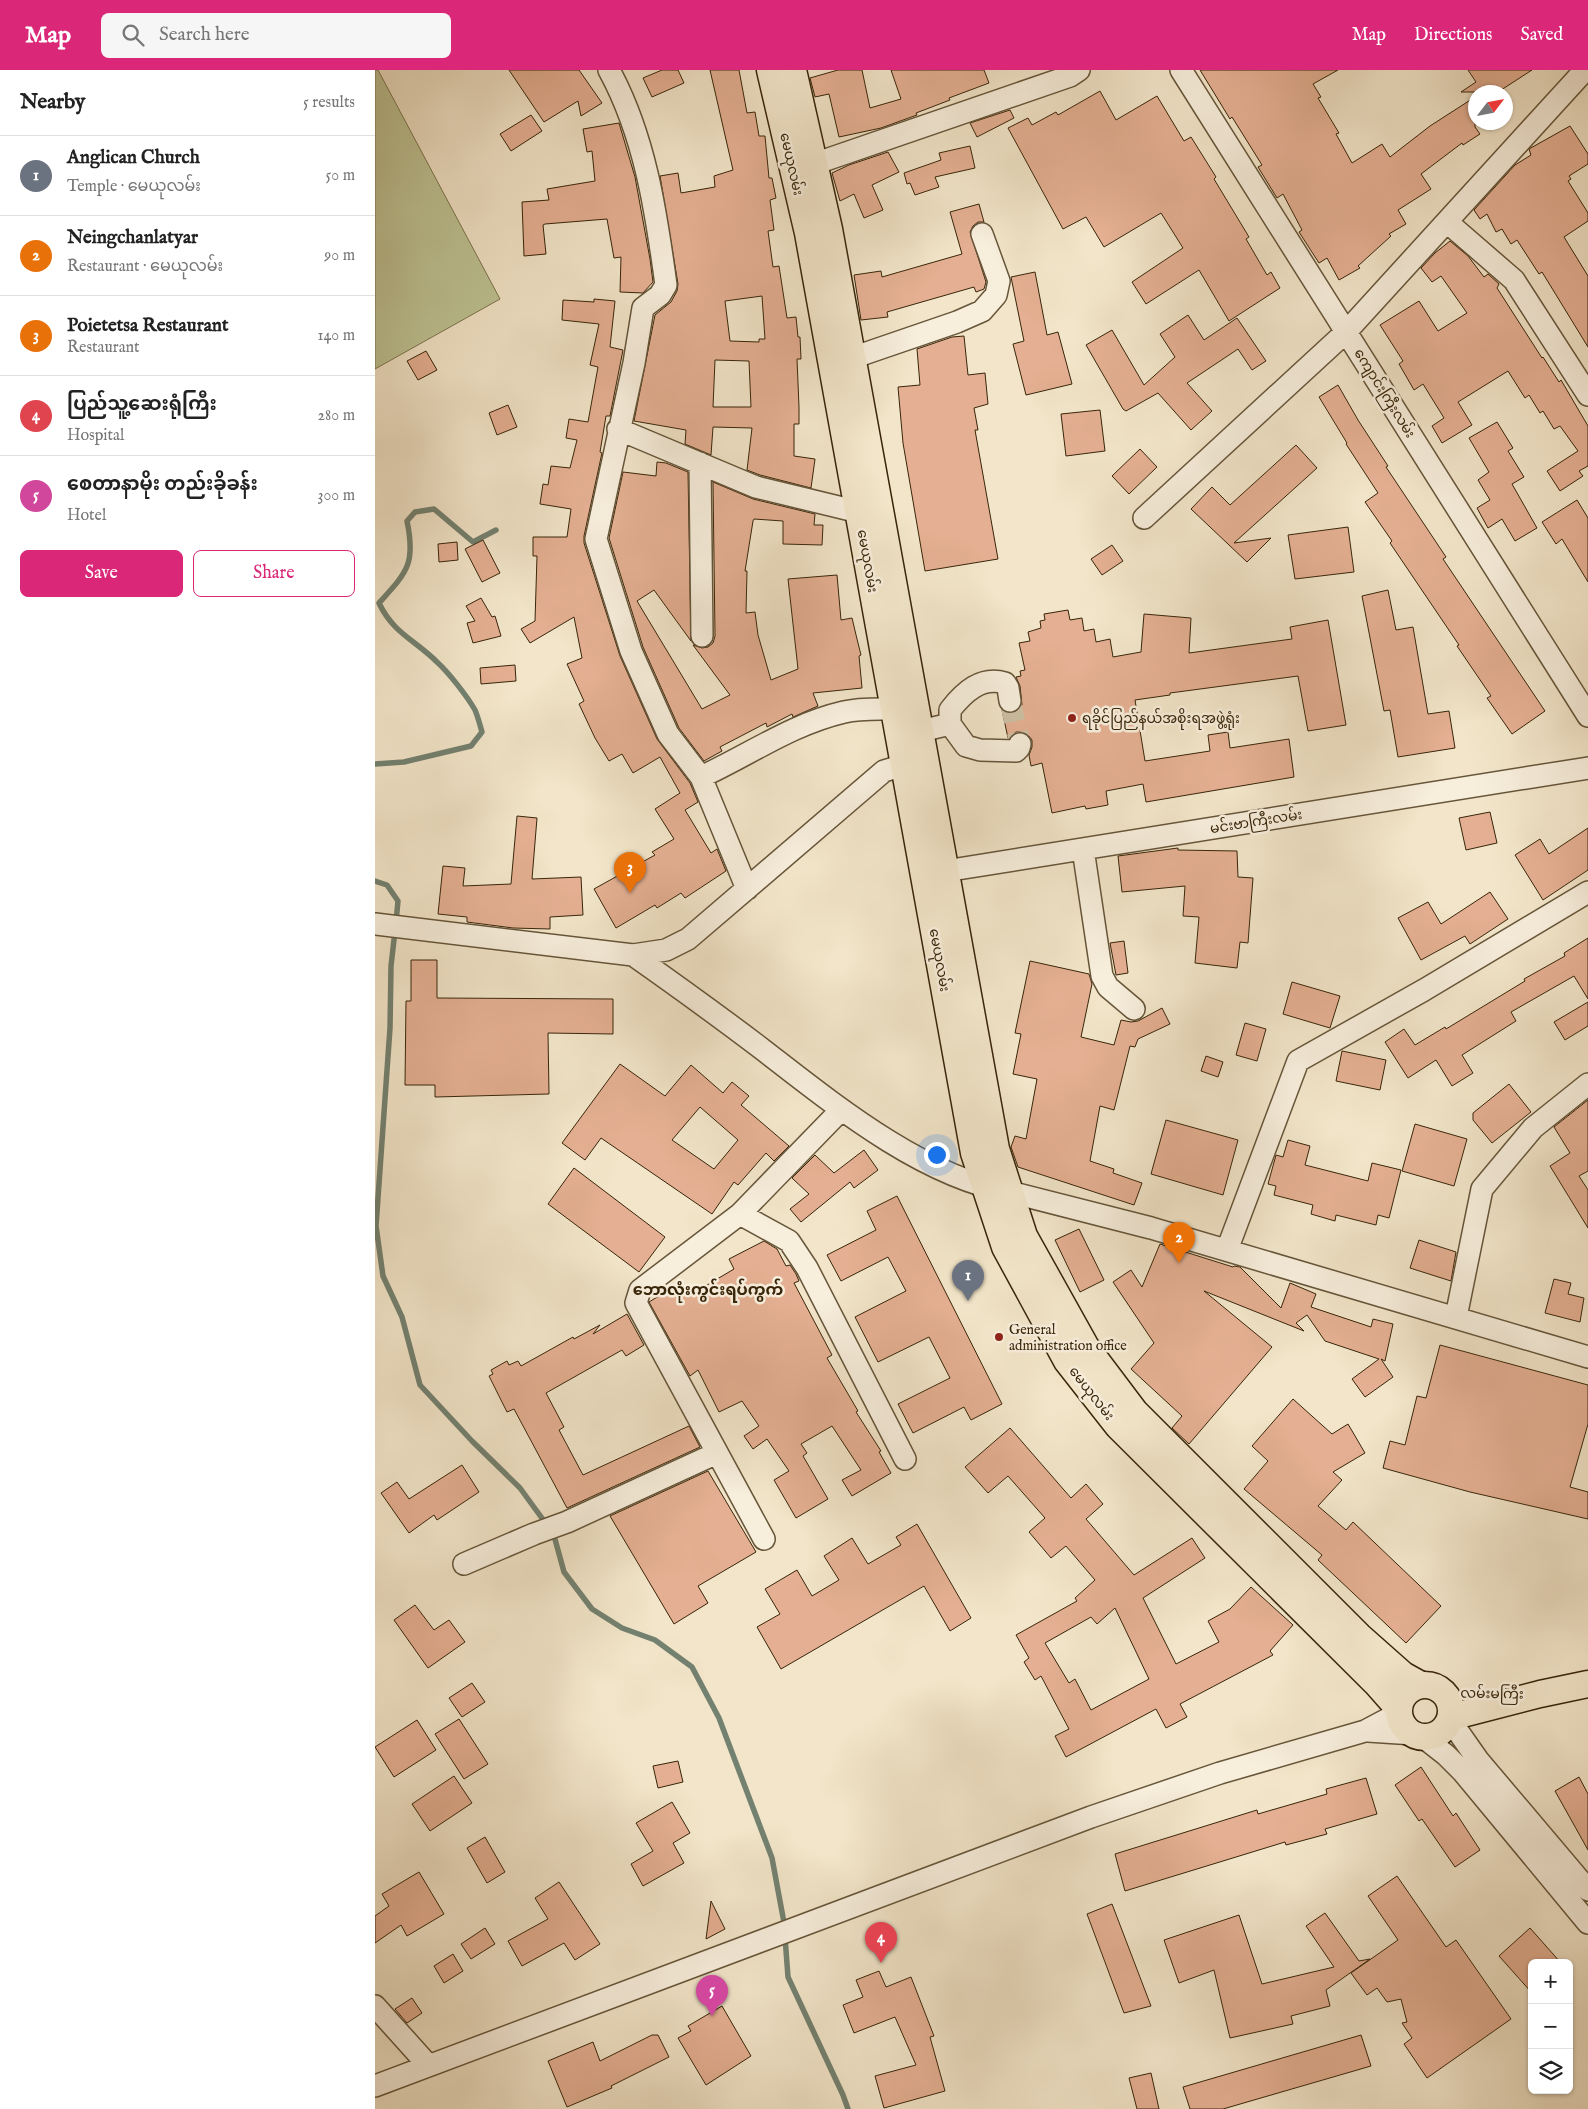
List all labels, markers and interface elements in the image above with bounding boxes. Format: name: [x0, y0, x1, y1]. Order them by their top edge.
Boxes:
search box: [101, 13, 451, 58]
text: Map: [25, 20, 71, 51]
icon: search: [119, 21, 147, 49]
text: Search here: [159, 23, 250, 47]
text: Map: [1352, 24, 1386, 47]
text: Directions: [1414, 24, 1492, 47]
text: Saved: [1520, 24, 1563, 47]
north arrow: [1468, 85, 1513, 130]
text: Nearby: [20, 89, 85, 116]
text: 5 results: [303, 93, 355, 113]
street label: မေယုလမ်း: [773, 131, 809, 198]
text: Anglican Church: [67, 146, 200, 170]
text: 1: [33, 166, 39, 186]
text: 50 m: [326, 166, 355, 186]
text: Temple · မေယုလမ်း: [67, 177, 201, 197]
text: Neingchanlatyar: [67, 226, 198, 250]
text: 2: [32, 246, 40, 266]
text: 90 m: [324, 246, 355, 266]
text: Restaurant · မေယုလမ်း: [67, 257, 223, 277]
text: Poietetsa Restaurant: [67, 314, 228, 338]
text: 3: [33, 326, 39, 346]
text: 140 m: [317, 326, 355, 346]
text: Restaurant: [67, 338, 140, 358]
street label: ကျောင်းကြီးလမ်း: [1348, 344, 1421, 443]
text: ပြည်သူ့ဆေးရုံကြီး: [67, 393, 217, 417]
text: 4: [32, 406, 40, 426]
text: 280 m: [318, 406, 355, 426]
text: Hospital: [67, 426, 124, 446]
text: စေတာနာမိုး တည်းခိုခန်း: [67, 473, 258, 497]
text: 5: [33, 486, 39, 506]
text: 300 m: [317, 486, 355, 506]
text: Hotel: [67, 506, 106, 526]
street label: မေယုလမ်း: [851, 528, 883, 595]
button: Save: [20, 550, 183, 597]
button: Share: [193, 550, 355, 597]
place label: ရခိုင်ပြည်နယ်အစိုးရအဖွဲ့ရုံး: [1082, 708, 1240, 730]
marker: ရခိုင်ပြည်နယ်အစိုးရအဖွဲ့ရုံး: [1066, 712, 1078, 724]
street label: မင်းဗာကြီးလမ်း: [1208, 804, 1304, 840]
pin: 3: [614, 852, 646, 893]
street label: မေယုလမ်း: [923, 927, 955, 994]
your location: [924, 1142, 950, 1168]
pin: 2: [1163, 1222, 1195, 1263]
pin: 1: [952, 1260, 984, 1301]
district label: ဘောလုံးကွင်းရပ်ကွက်: [633, 1278, 784, 1303]
place label: General administration office: [1009, 1321, 1127, 1355]
marker: General administration office: [993, 1331, 1005, 1343]
street label: မေယုလမ်း: [1063, 1362, 1120, 1426]
street label: လမ်းမကြီး: [1460, 1682, 1524, 1706]
pin: 4: [865, 1922, 897, 1963]
map controls: [1528, 1959, 1573, 2094]
button: +: [1528, 1959, 1573, 2004]
pin: 5: [696, 1975, 728, 2016]
button: −: [1528, 2004, 1573, 2049]
button: layers: [1528, 2049, 1573, 2094]

